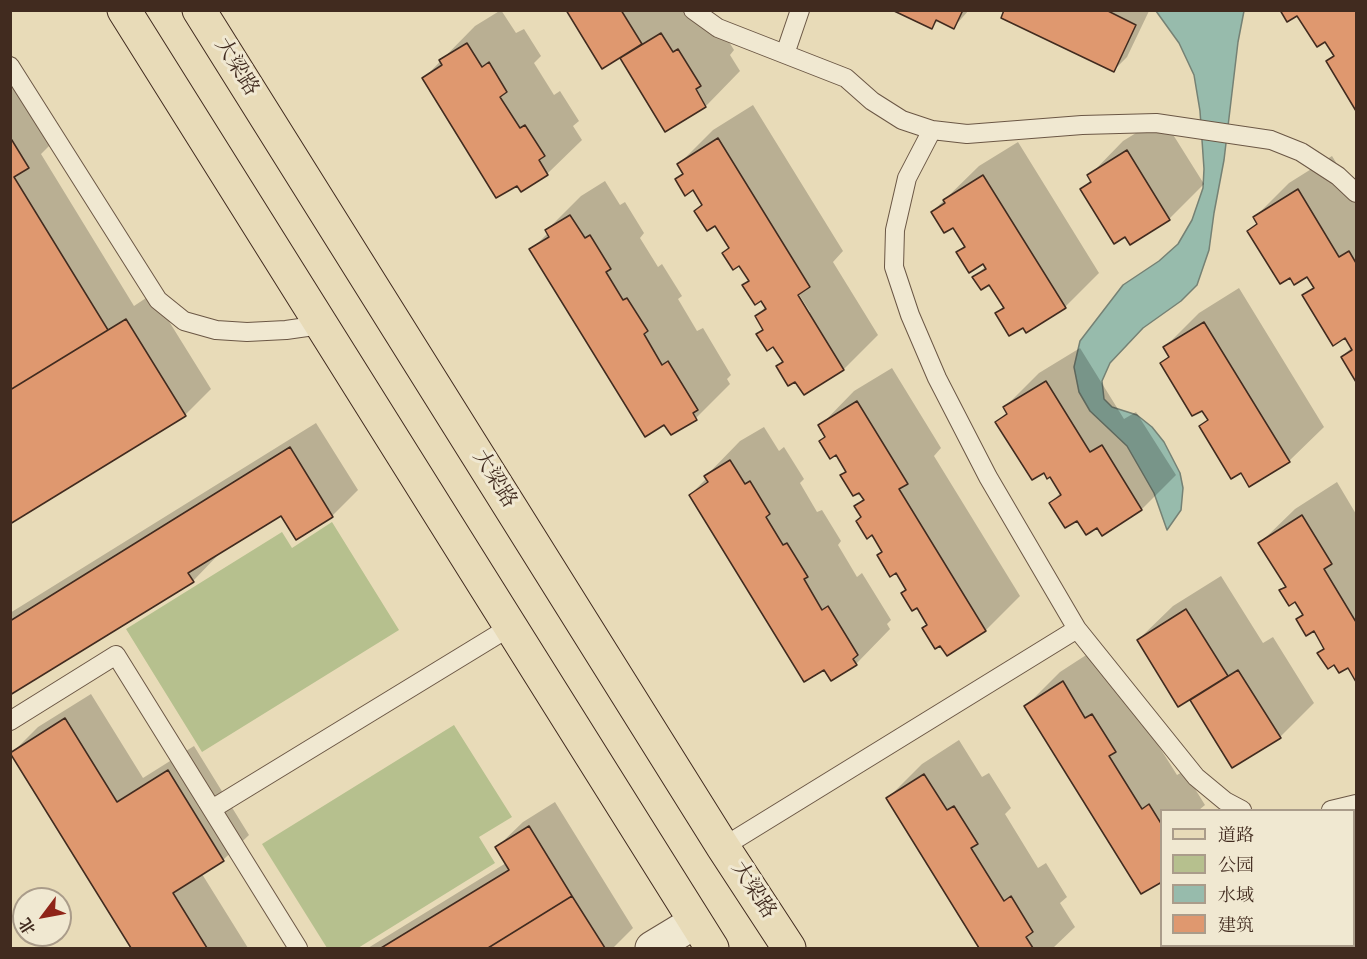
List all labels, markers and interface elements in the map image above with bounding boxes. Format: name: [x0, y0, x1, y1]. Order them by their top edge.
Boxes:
street label: 大梁路: [208, 35, 262, 101]
street label: 大梁路: [466, 447, 520, 513]
legend: [1160, 809, 1355, 947]
text: 道路: [1218, 824, 1254, 849]
text: 公园: [1218, 854, 1254, 879]
street label: 大梁路: [724, 858, 780, 924]
text: 水域: [1218, 884, 1254, 909]
north arrow: [12, 887, 72, 947]
text: 北: [15, 913, 42, 938]
text: 建筑: [1218, 914, 1254, 939]

